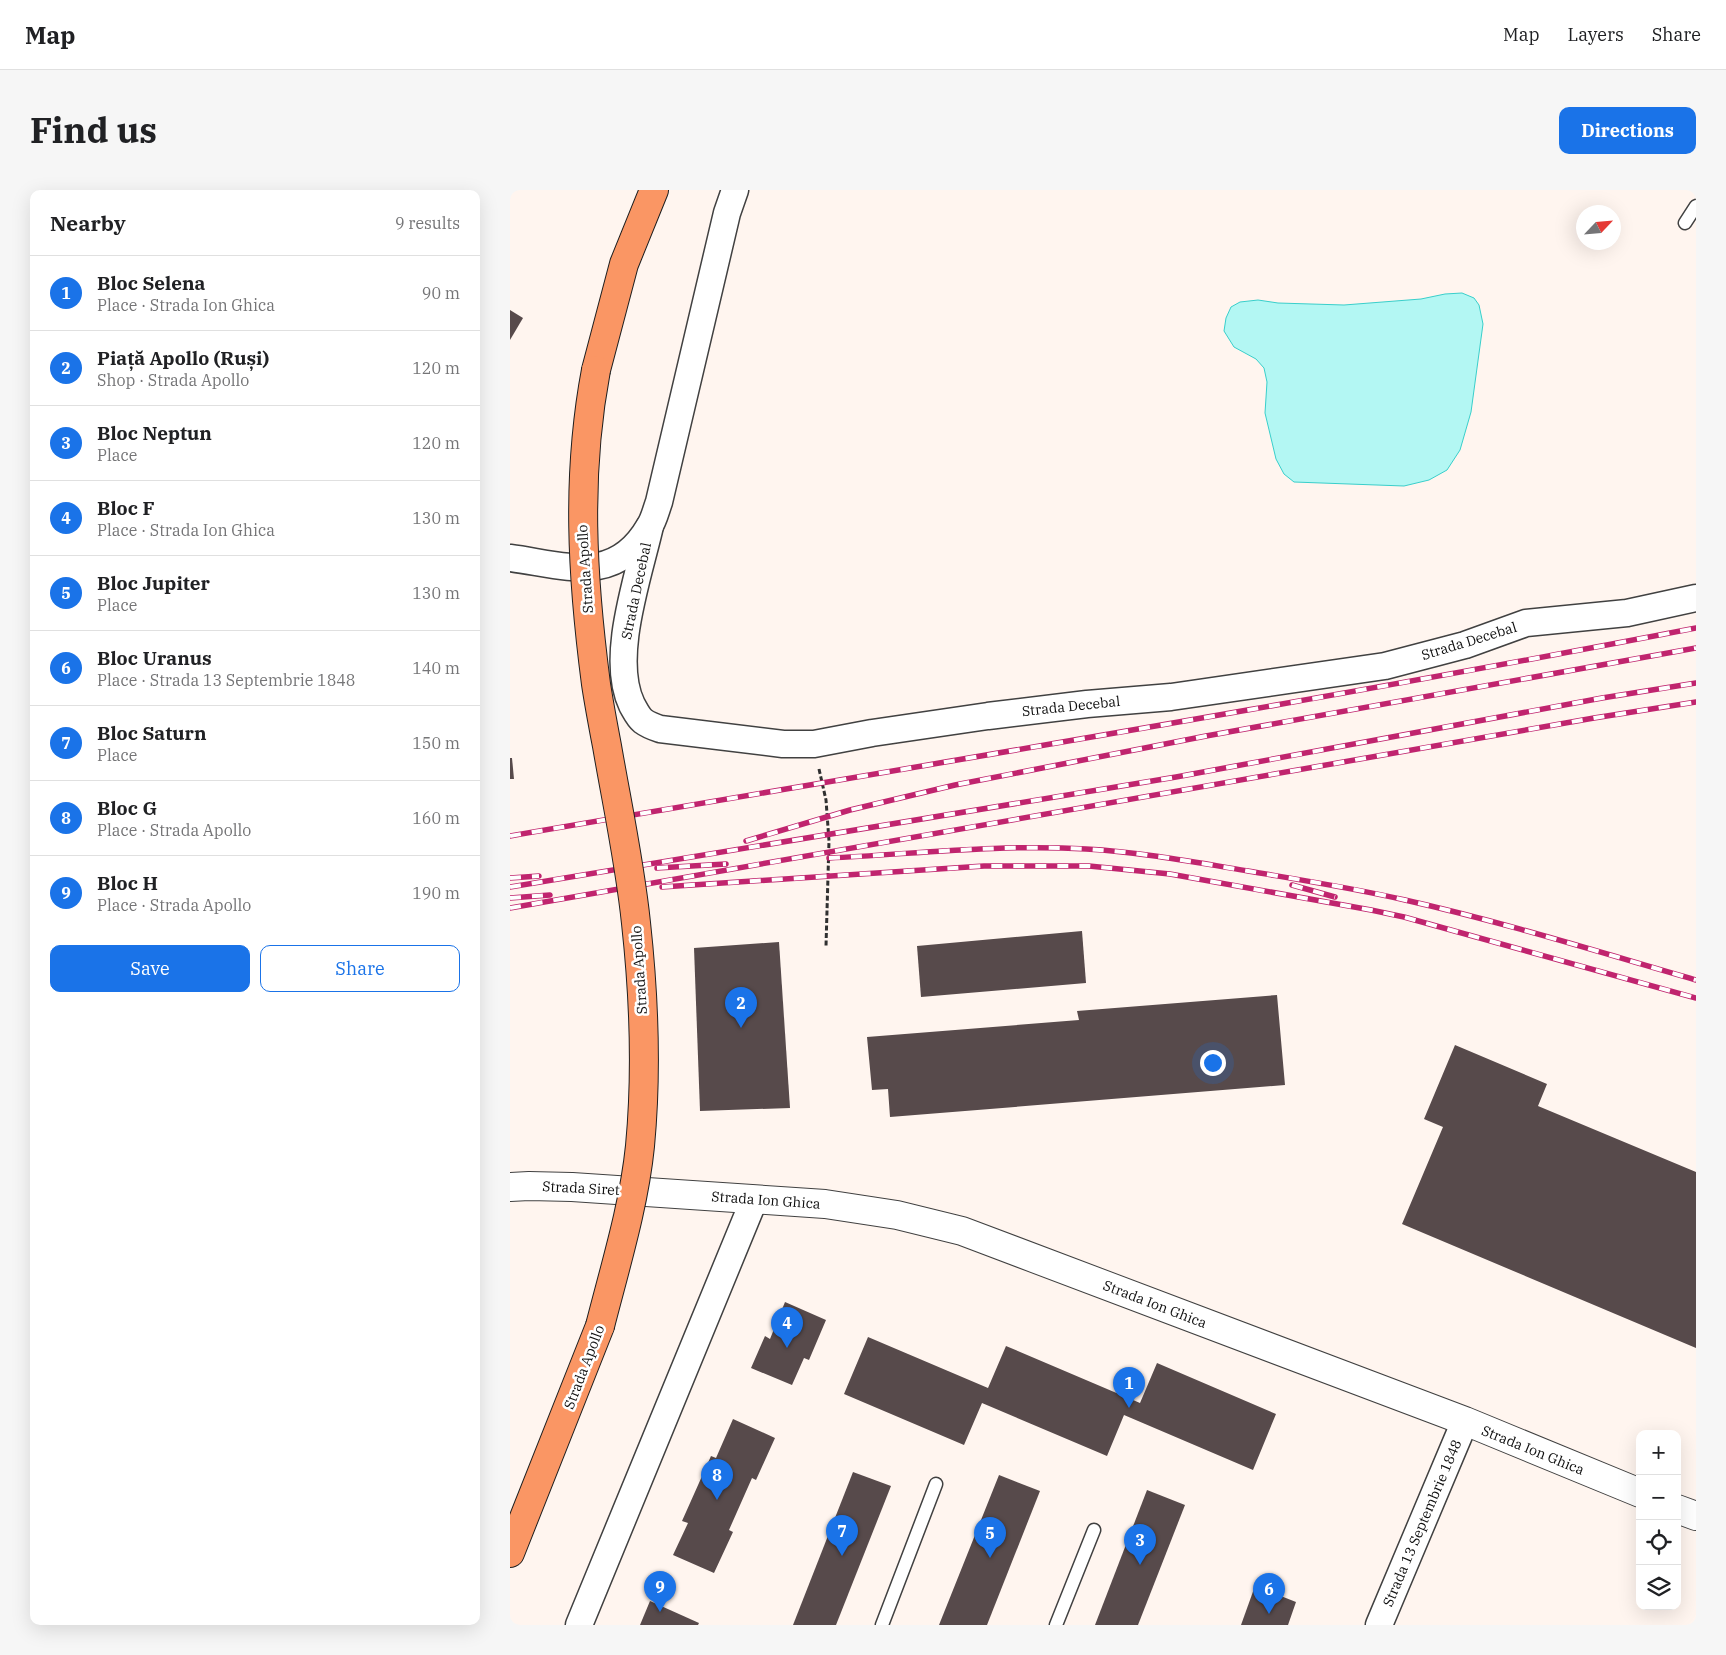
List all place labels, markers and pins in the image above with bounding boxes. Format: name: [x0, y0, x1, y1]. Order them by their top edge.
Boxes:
pin: 2: [725, 987, 757, 1028]
pin: 4: [771, 1307, 803, 1348]
pin: 1: [1113, 1367, 1145, 1408]
pin: 8: [701, 1459, 733, 1500]
pin: 7: [826, 1515, 858, 1556]
pin: 5: [974, 1517, 1006, 1558]
pin: 3: [1124, 1524, 1156, 1565]
pin: 9: [644, 1571, 676, 1612]
pin: 6: [1253, 1573, 1285, 1614]

